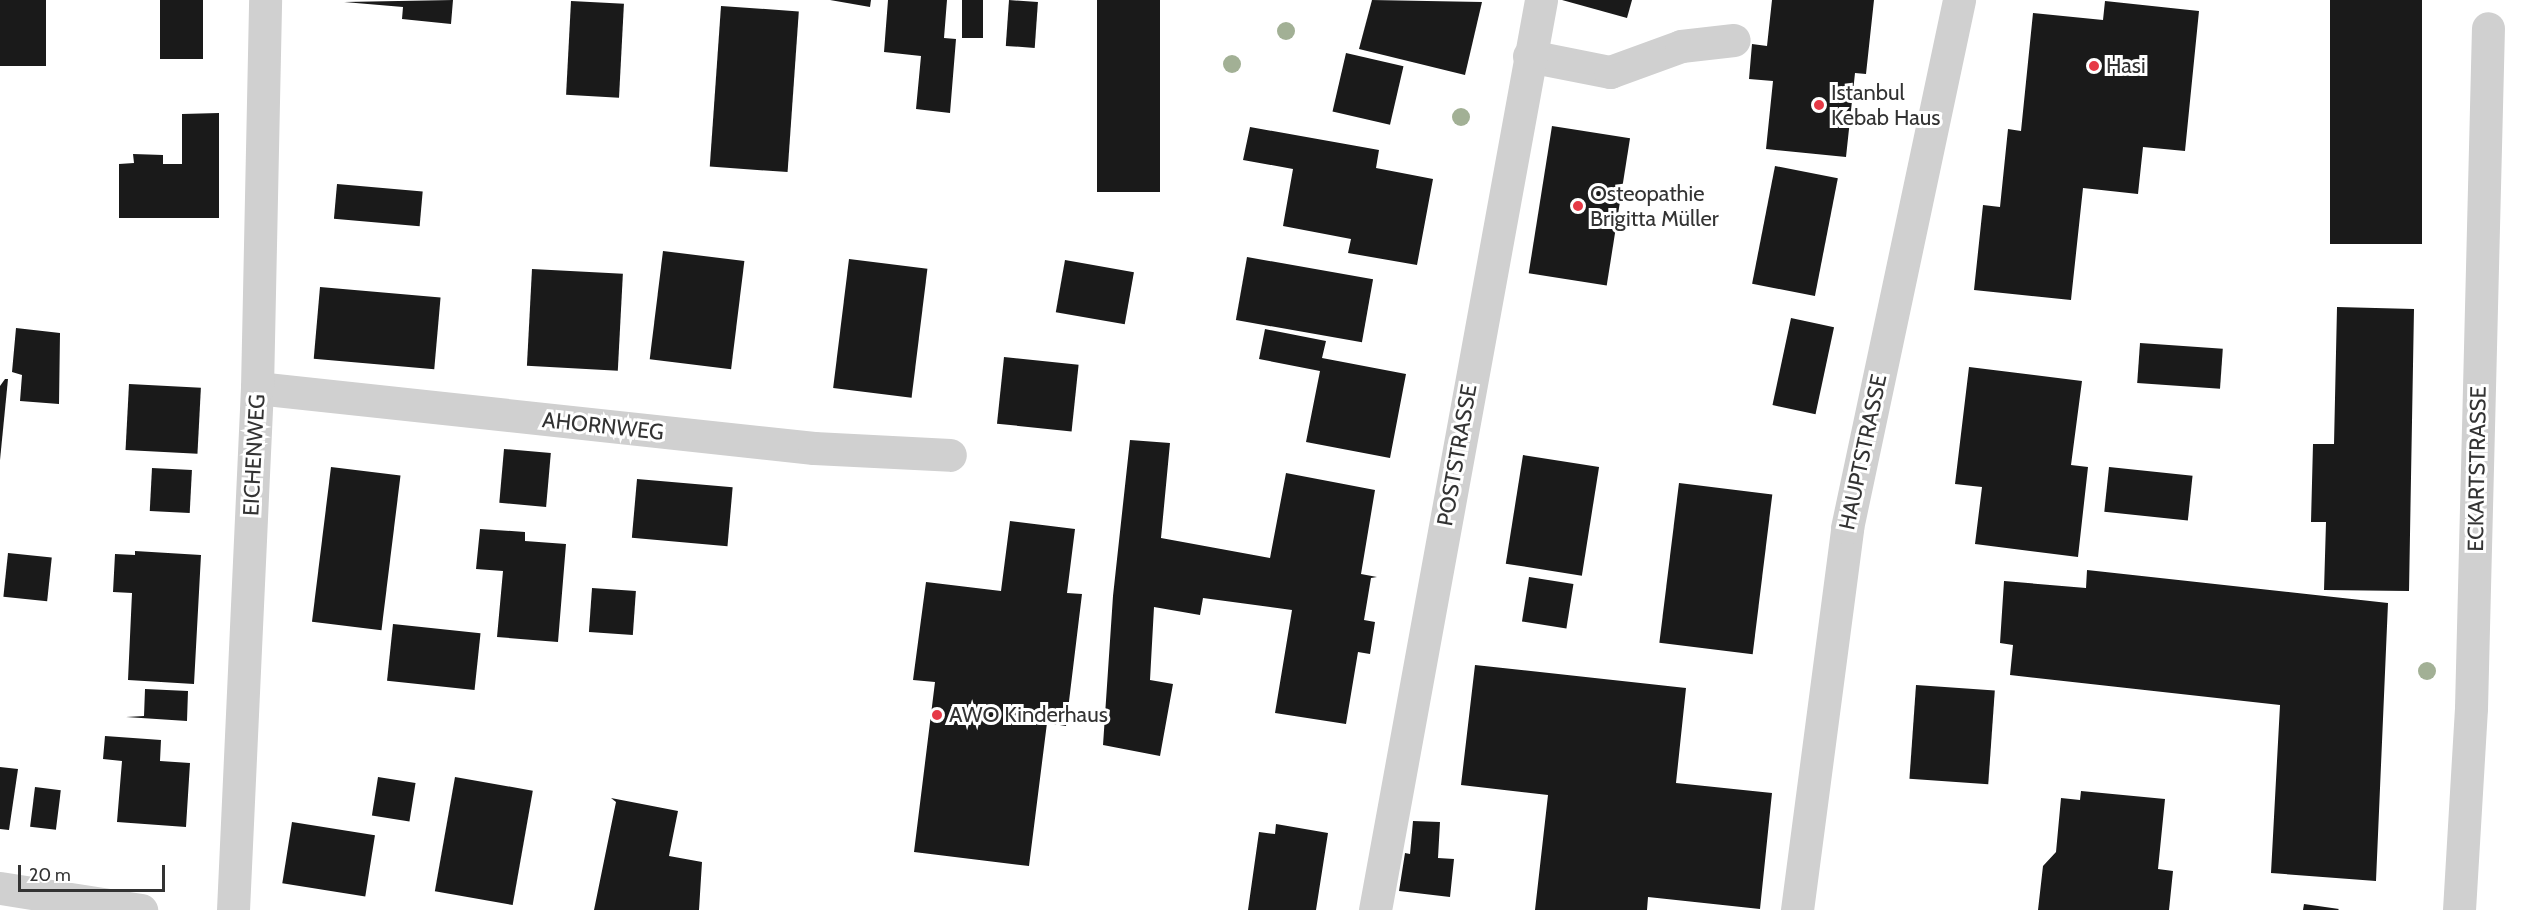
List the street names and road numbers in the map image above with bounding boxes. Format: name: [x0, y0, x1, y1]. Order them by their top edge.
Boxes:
street label: HAUPTSTRASSE: [1834, 372, 1892, 532]
street label: POSTSTRASSE: [1432, 382, 1482, 528]
street label: ECKARTSTRASSE: [2462, 386, 2492, 552]
street label: EICHENWEG: [238, 393, 270, 517]
street label: AHORNWEG: [541, 406, 665, 446]

